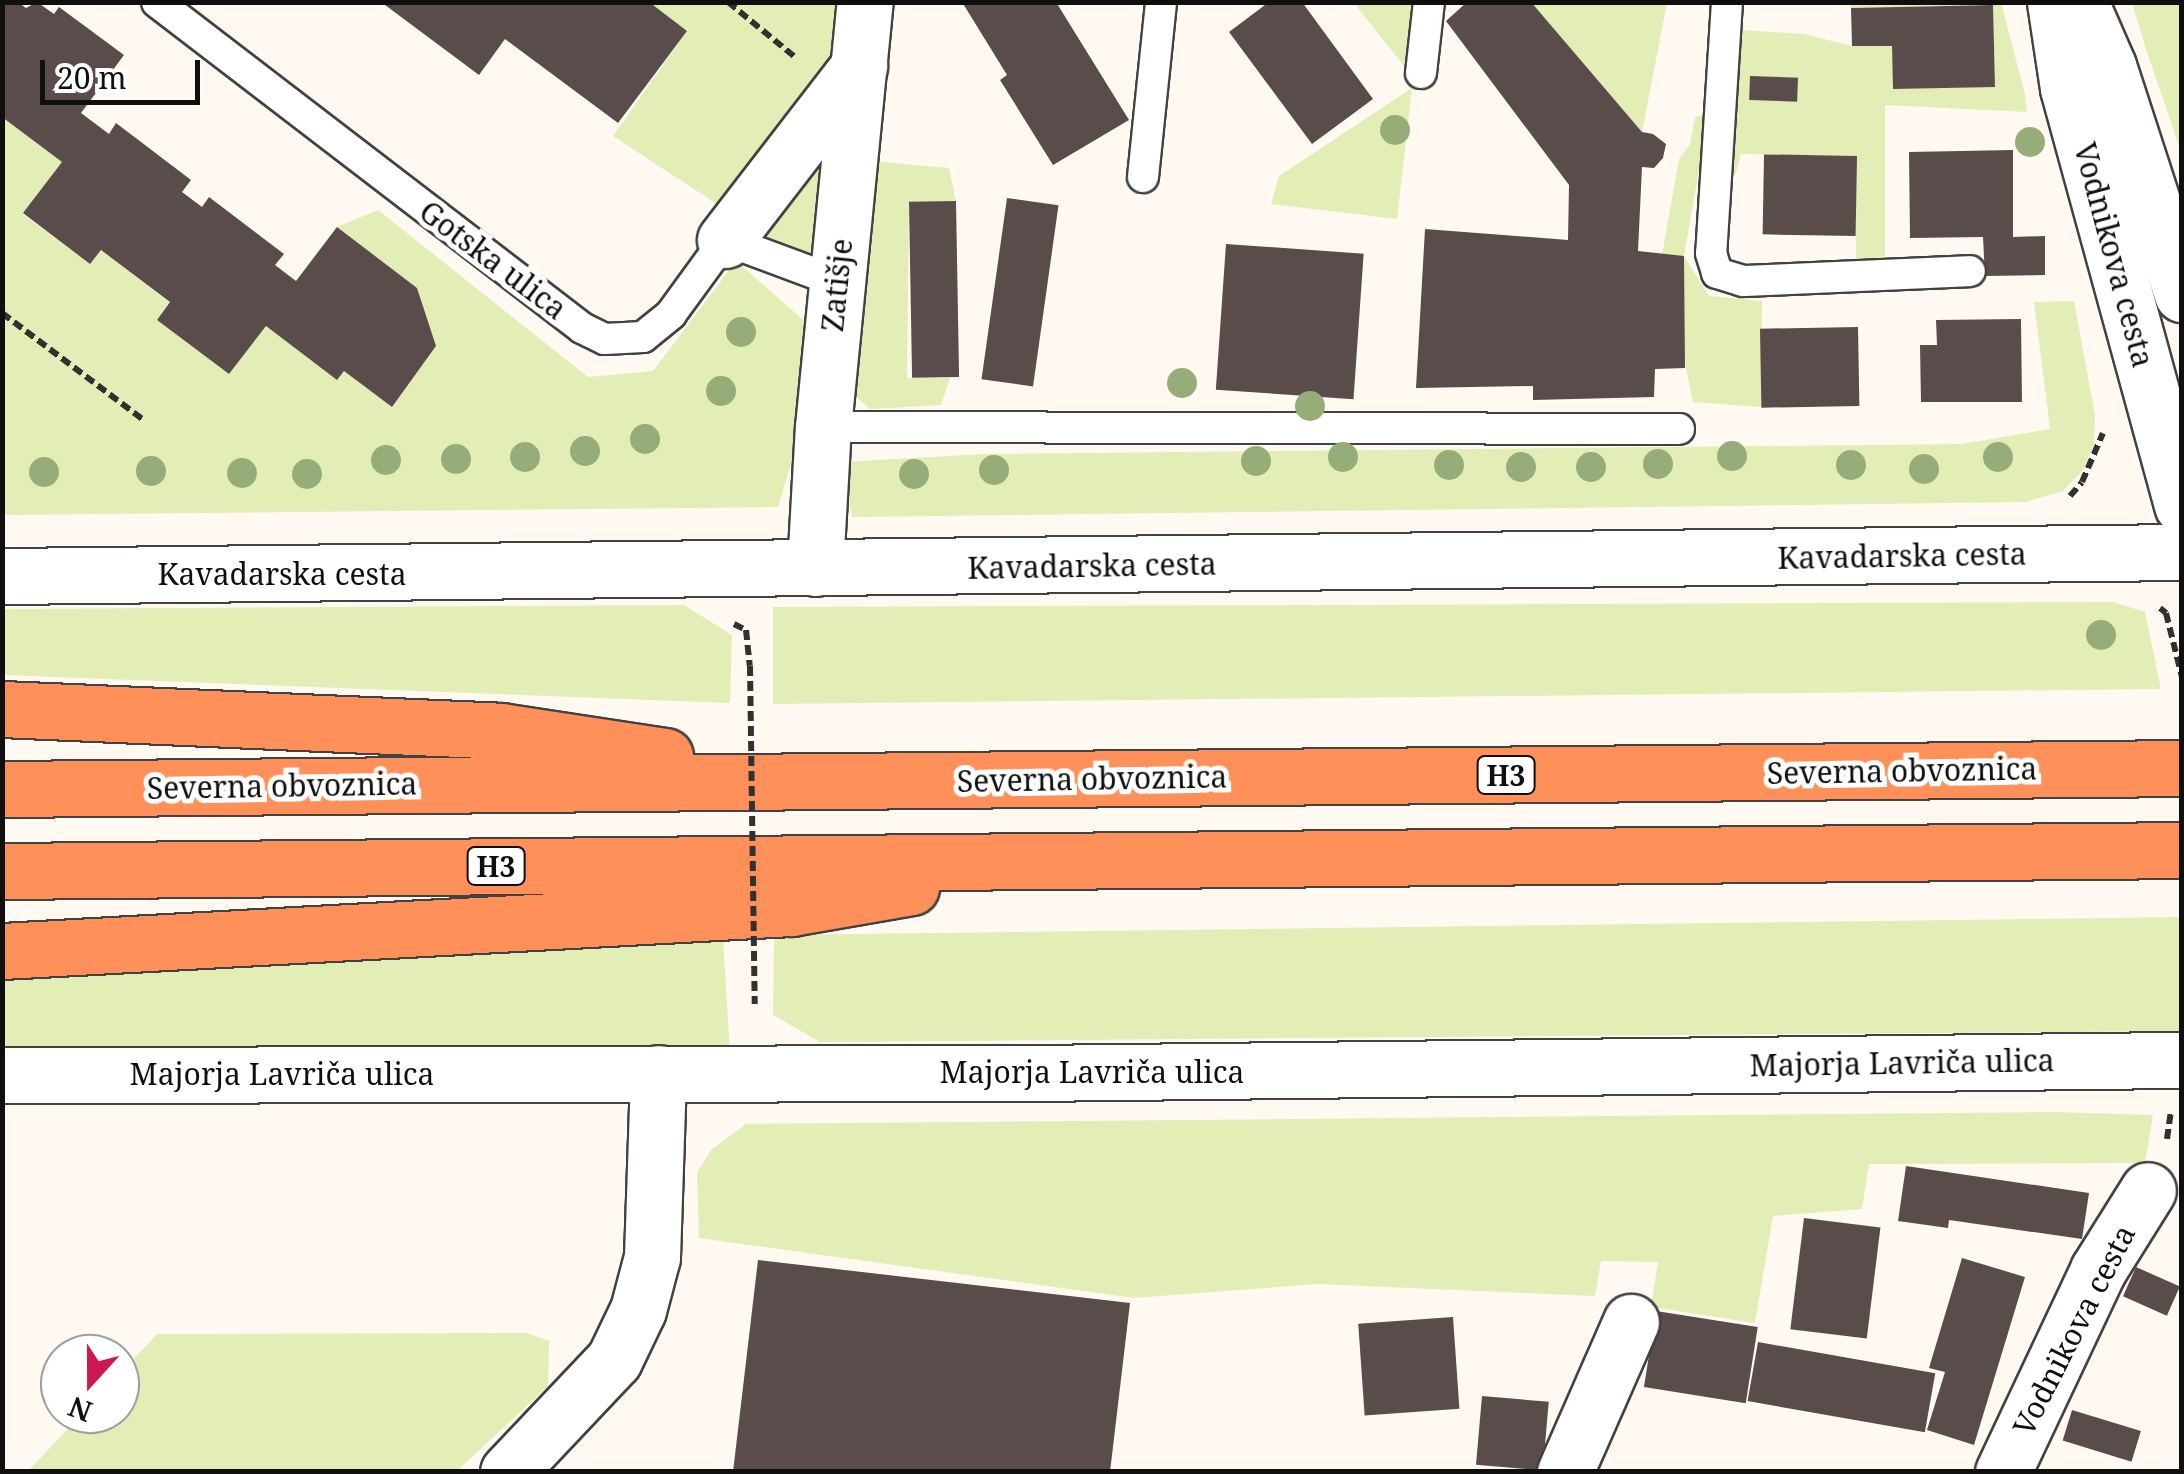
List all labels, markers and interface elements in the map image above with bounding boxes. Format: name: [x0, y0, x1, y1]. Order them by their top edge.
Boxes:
scale bar: [45, 40, 205, 102]
text: 20 m: [57, 57, 127, 98]
street label: Vodnikova cesta: [2067, 139, 2161, 371]
street label: Gotska ulica: [412, 193, 574, 327]
street label: Zatišje: [814, 237, 860, 333]
street label: Kavadarska cesta: [1777, 536, 2027, 576]
street label: Kavadarska cesta: [967, 546, 1217, 586]
street label: Kavadarska cesta: [157, 556, 407, 592]
street label: Severna obvoznica: [1767, 751, 2037, 791]
road number: H3: [1476, 752, 1536, 798]
street label: Severna obvoznica: [957, 759, 1227, 799]
street label: Severna obvoznica: [147, 766, 417, 806]
road number: H3: [466, 843, 526, 889]
street label: Majorja Lavriča ulica: [1749, 1042, 2055, 1084]
street label: Majorja Lavriča ulica: [940, 1054, 1244, 1090]
street label: Majorja Lavriča ulica: [130, 1056, 434, 1092]
street label: Vodnikova cesta: [2005, 1219, 2143, 1441]
north arrow: [40, 1334, 140, 1434]
text: N: [63, 1388, 97, 1432]

